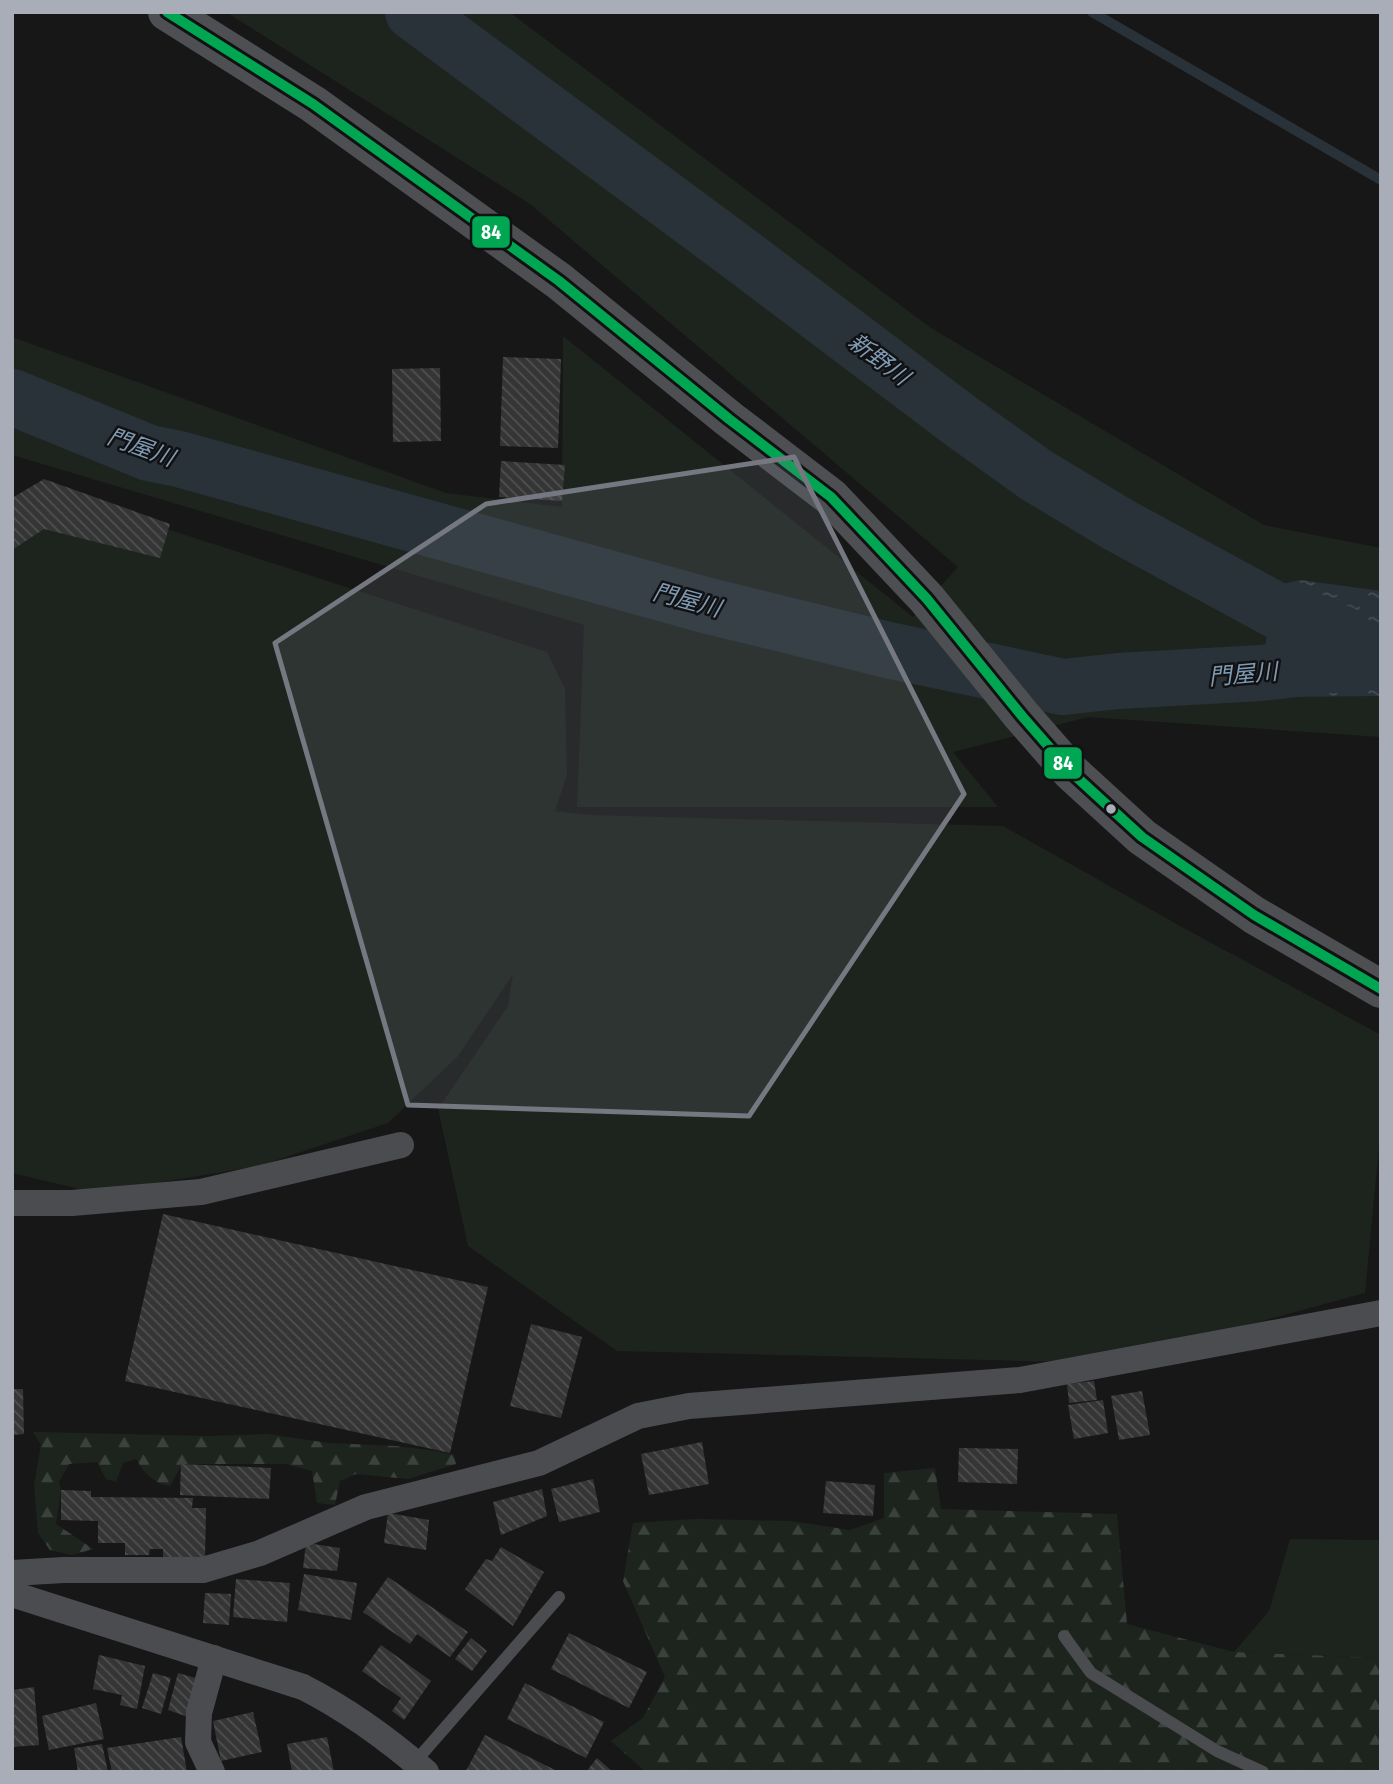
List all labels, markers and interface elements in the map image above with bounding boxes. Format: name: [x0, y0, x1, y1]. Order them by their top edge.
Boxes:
line badge: 84: [471, 215, 511, 249]
text: 84: [481, 221, 501, 244]
water label: 新野川: [843, 327, 917, 393]
water label: 門屋川: [104, 422, 181, 473]
water label: 門屋川: [650, 578, 727, 623]
water label: 門屋川: [1207, 657, 1282, 691]
line badge: 84: [1043, 746, 1083, 780]
text: 84: [1053, 752, 1073, 775]
unlabelled marker: [1104, 802, 1118, 816]

